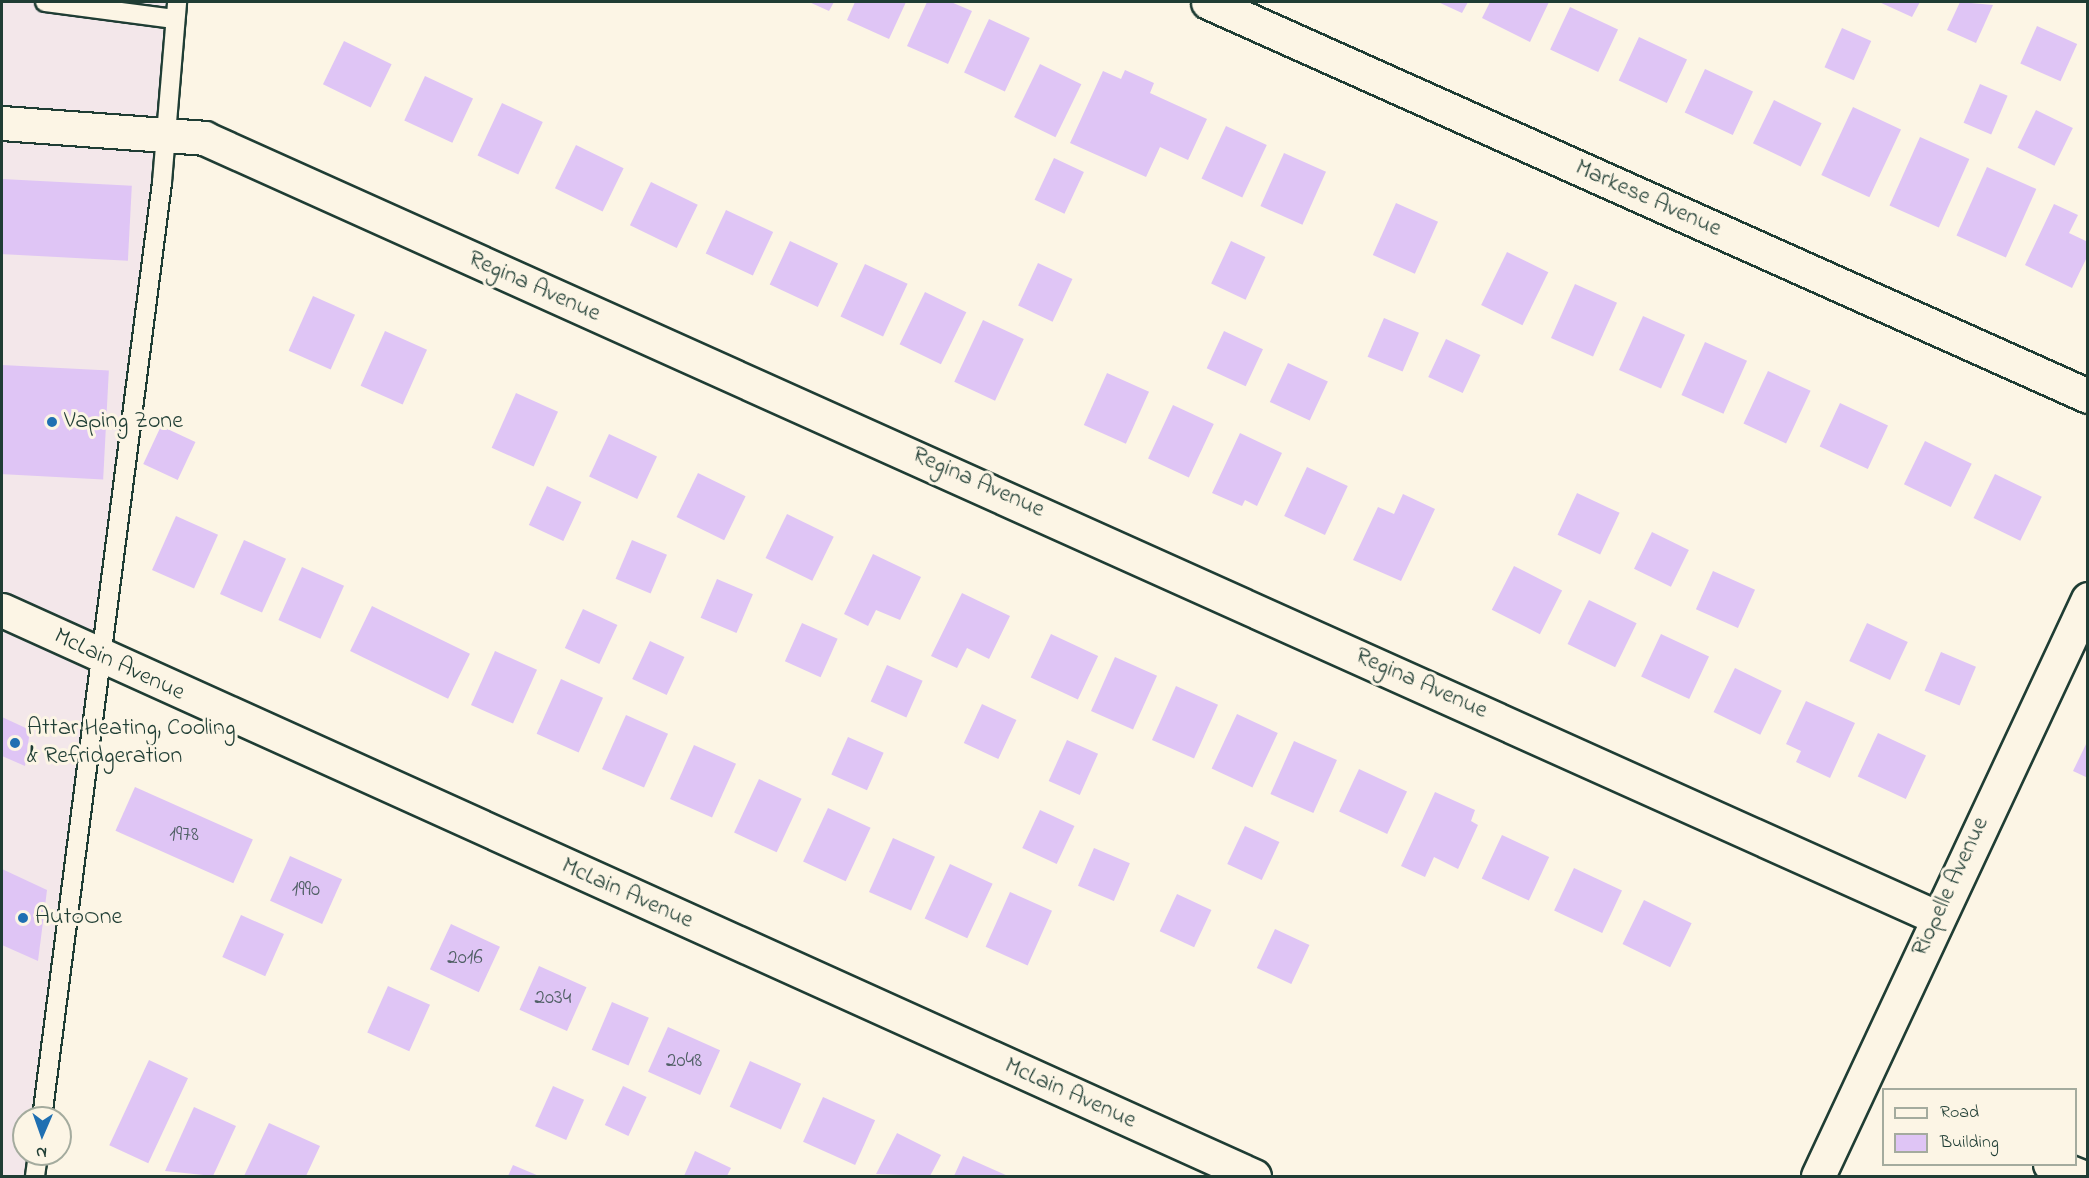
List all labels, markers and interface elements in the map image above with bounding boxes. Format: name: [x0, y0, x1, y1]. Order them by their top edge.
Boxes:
street label: Markese Avenue: [1570, 154, 1726, 244]
street label: Regina Avenue: [463, 245, 605, 329]
place label: Vaping Zone: [64, 408, 183, 436]
marker: Vaping Zone: [45, 415, 59, 429]
street label: Regina Avenue: [907, 441, 1049, 525]
street label: McLain Avenue: [49, 622, 189, 708]
street label: Regina Avenue: [1350, 642, 1492, 726]
place label: Attar Heating, Cooling & Refridgeration: [27, 715, 236, 771]
marker: Attar Heating, Cooling & Refridgeration: [8, 736, 22, 750]
street label: Riopelle Avenue: [1906, 813, 1996, 961]
house number: 1978: [169, 822, 199, 848]
street label: McLain Avenue: [557, 852, 697, 936]
house number: 1990: [292, 877, 320, 903]
place label: AutoOne: [35, 904, 122, 932]
marker: AutoOne: [16, 911, 30, 925]
house number: 2016: [447, 945, 483, 971]
house number: 2034: [535, 985, 571, 1011]
house number: 2048: [666, 1048, 702, 1074]
street label: McLain Avenue: [1000, 1052, 1140, 1136]
legend: [1882, 1088, 2077, 1166]
text: Road: [1940, 1100, 1979, 1126]
north arrow: [12, 1106, 72, 1166]
text: Building: [1940, 1130, 1999, 1156]
text: N: [36, 1140, 47, 1164]

